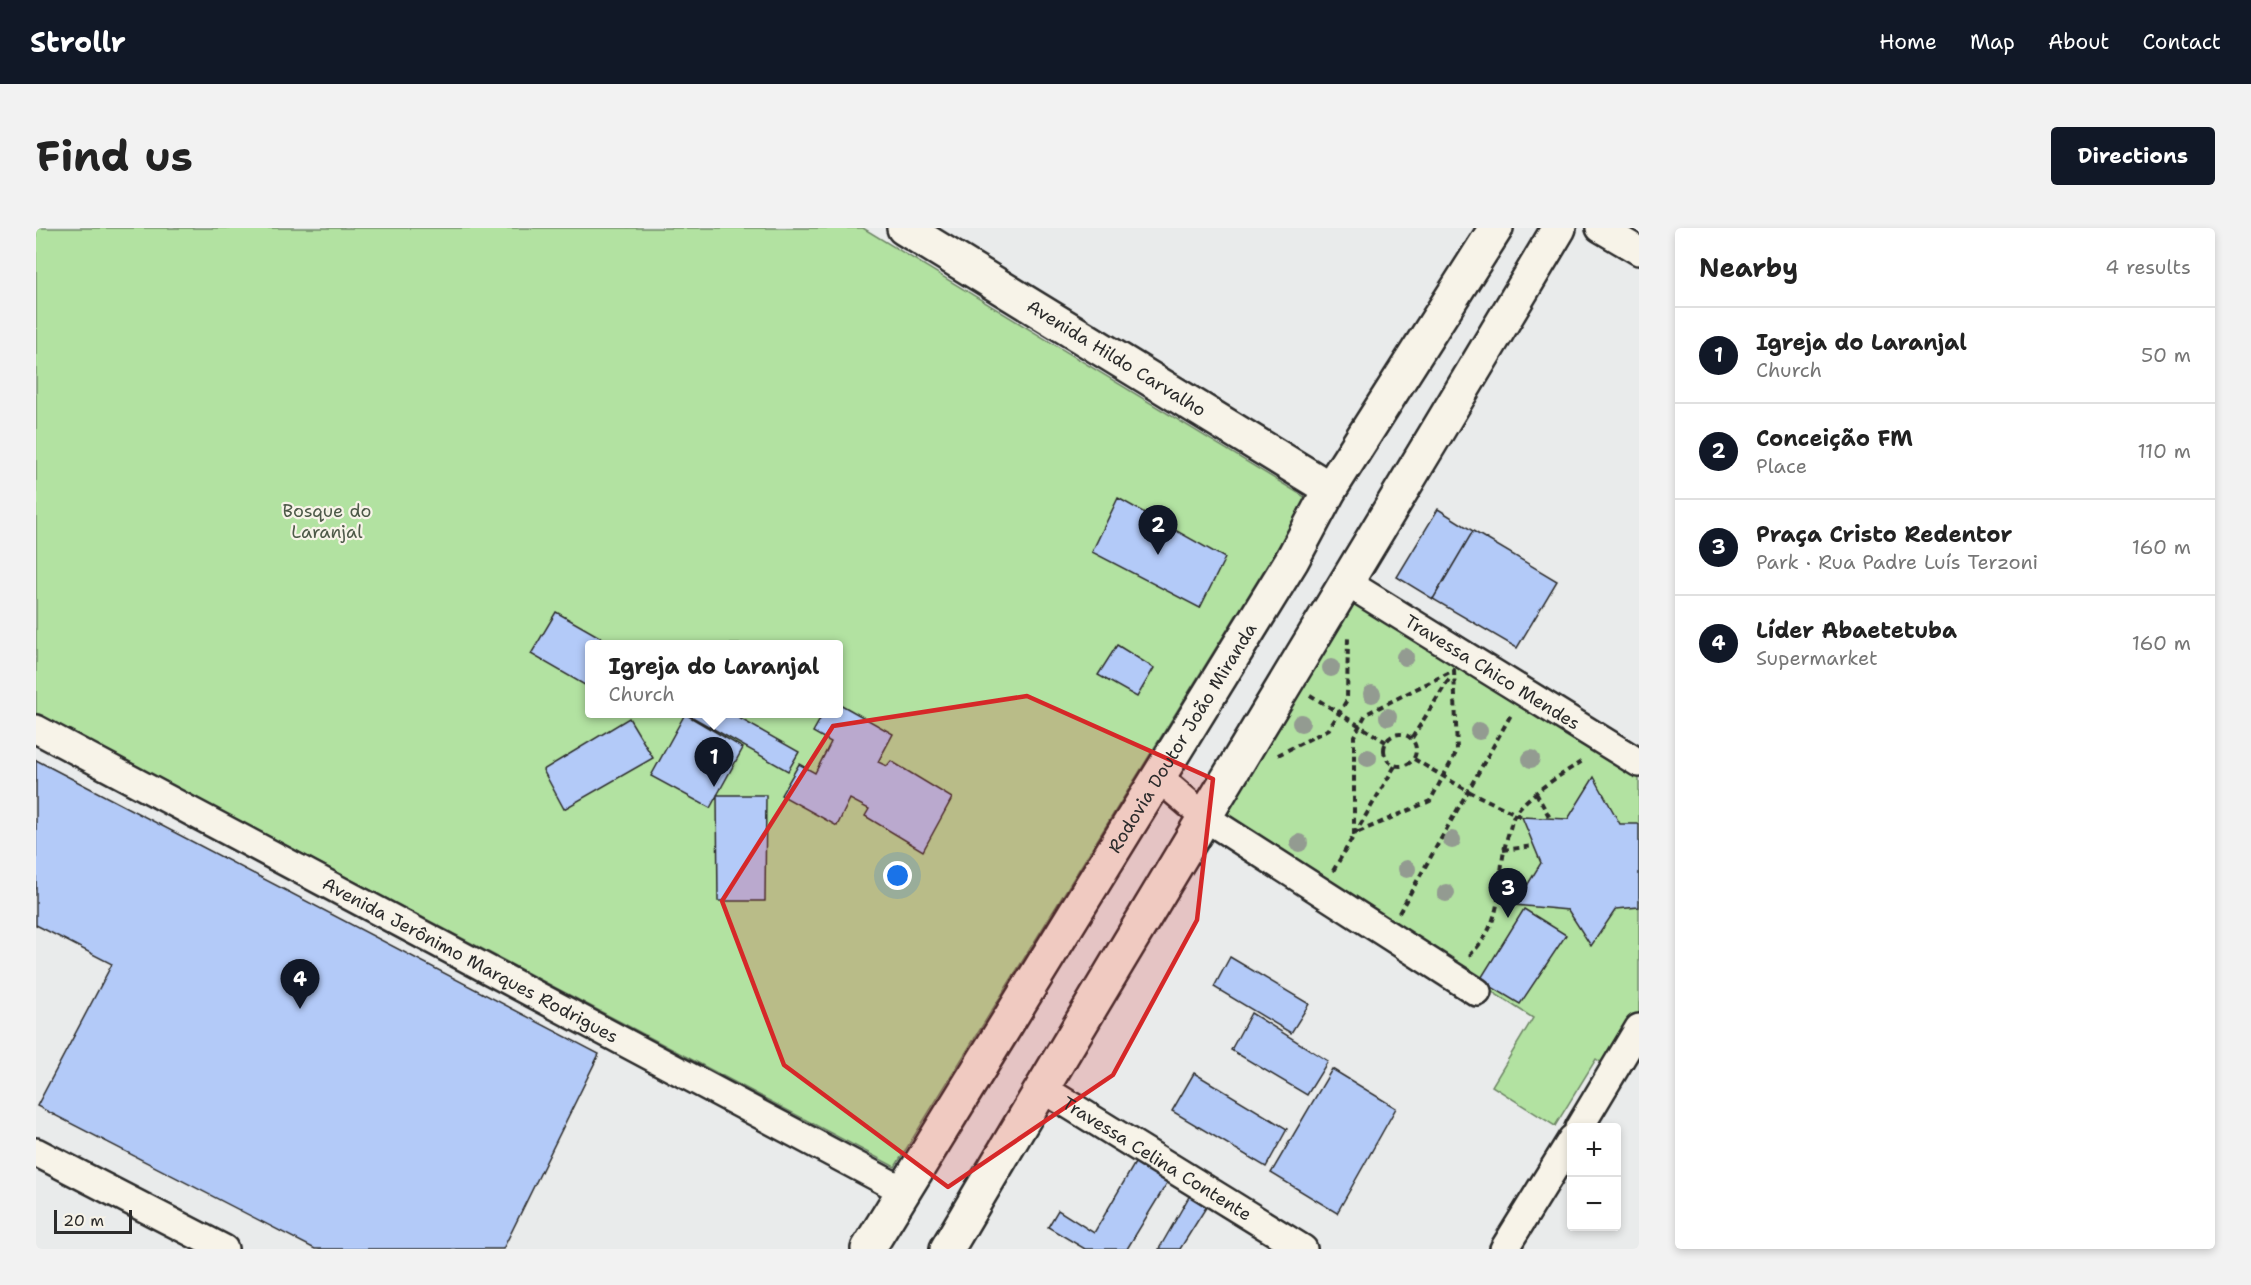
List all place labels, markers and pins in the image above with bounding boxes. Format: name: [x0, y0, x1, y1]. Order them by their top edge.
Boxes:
pin: 2: [1138, 506, 1178, 555]
pin: 1: [694, 738, 734, 787]
pin: 3: [1488, 868, 1528, 918]
pin: 4: [280, 960, 320, 1009]

